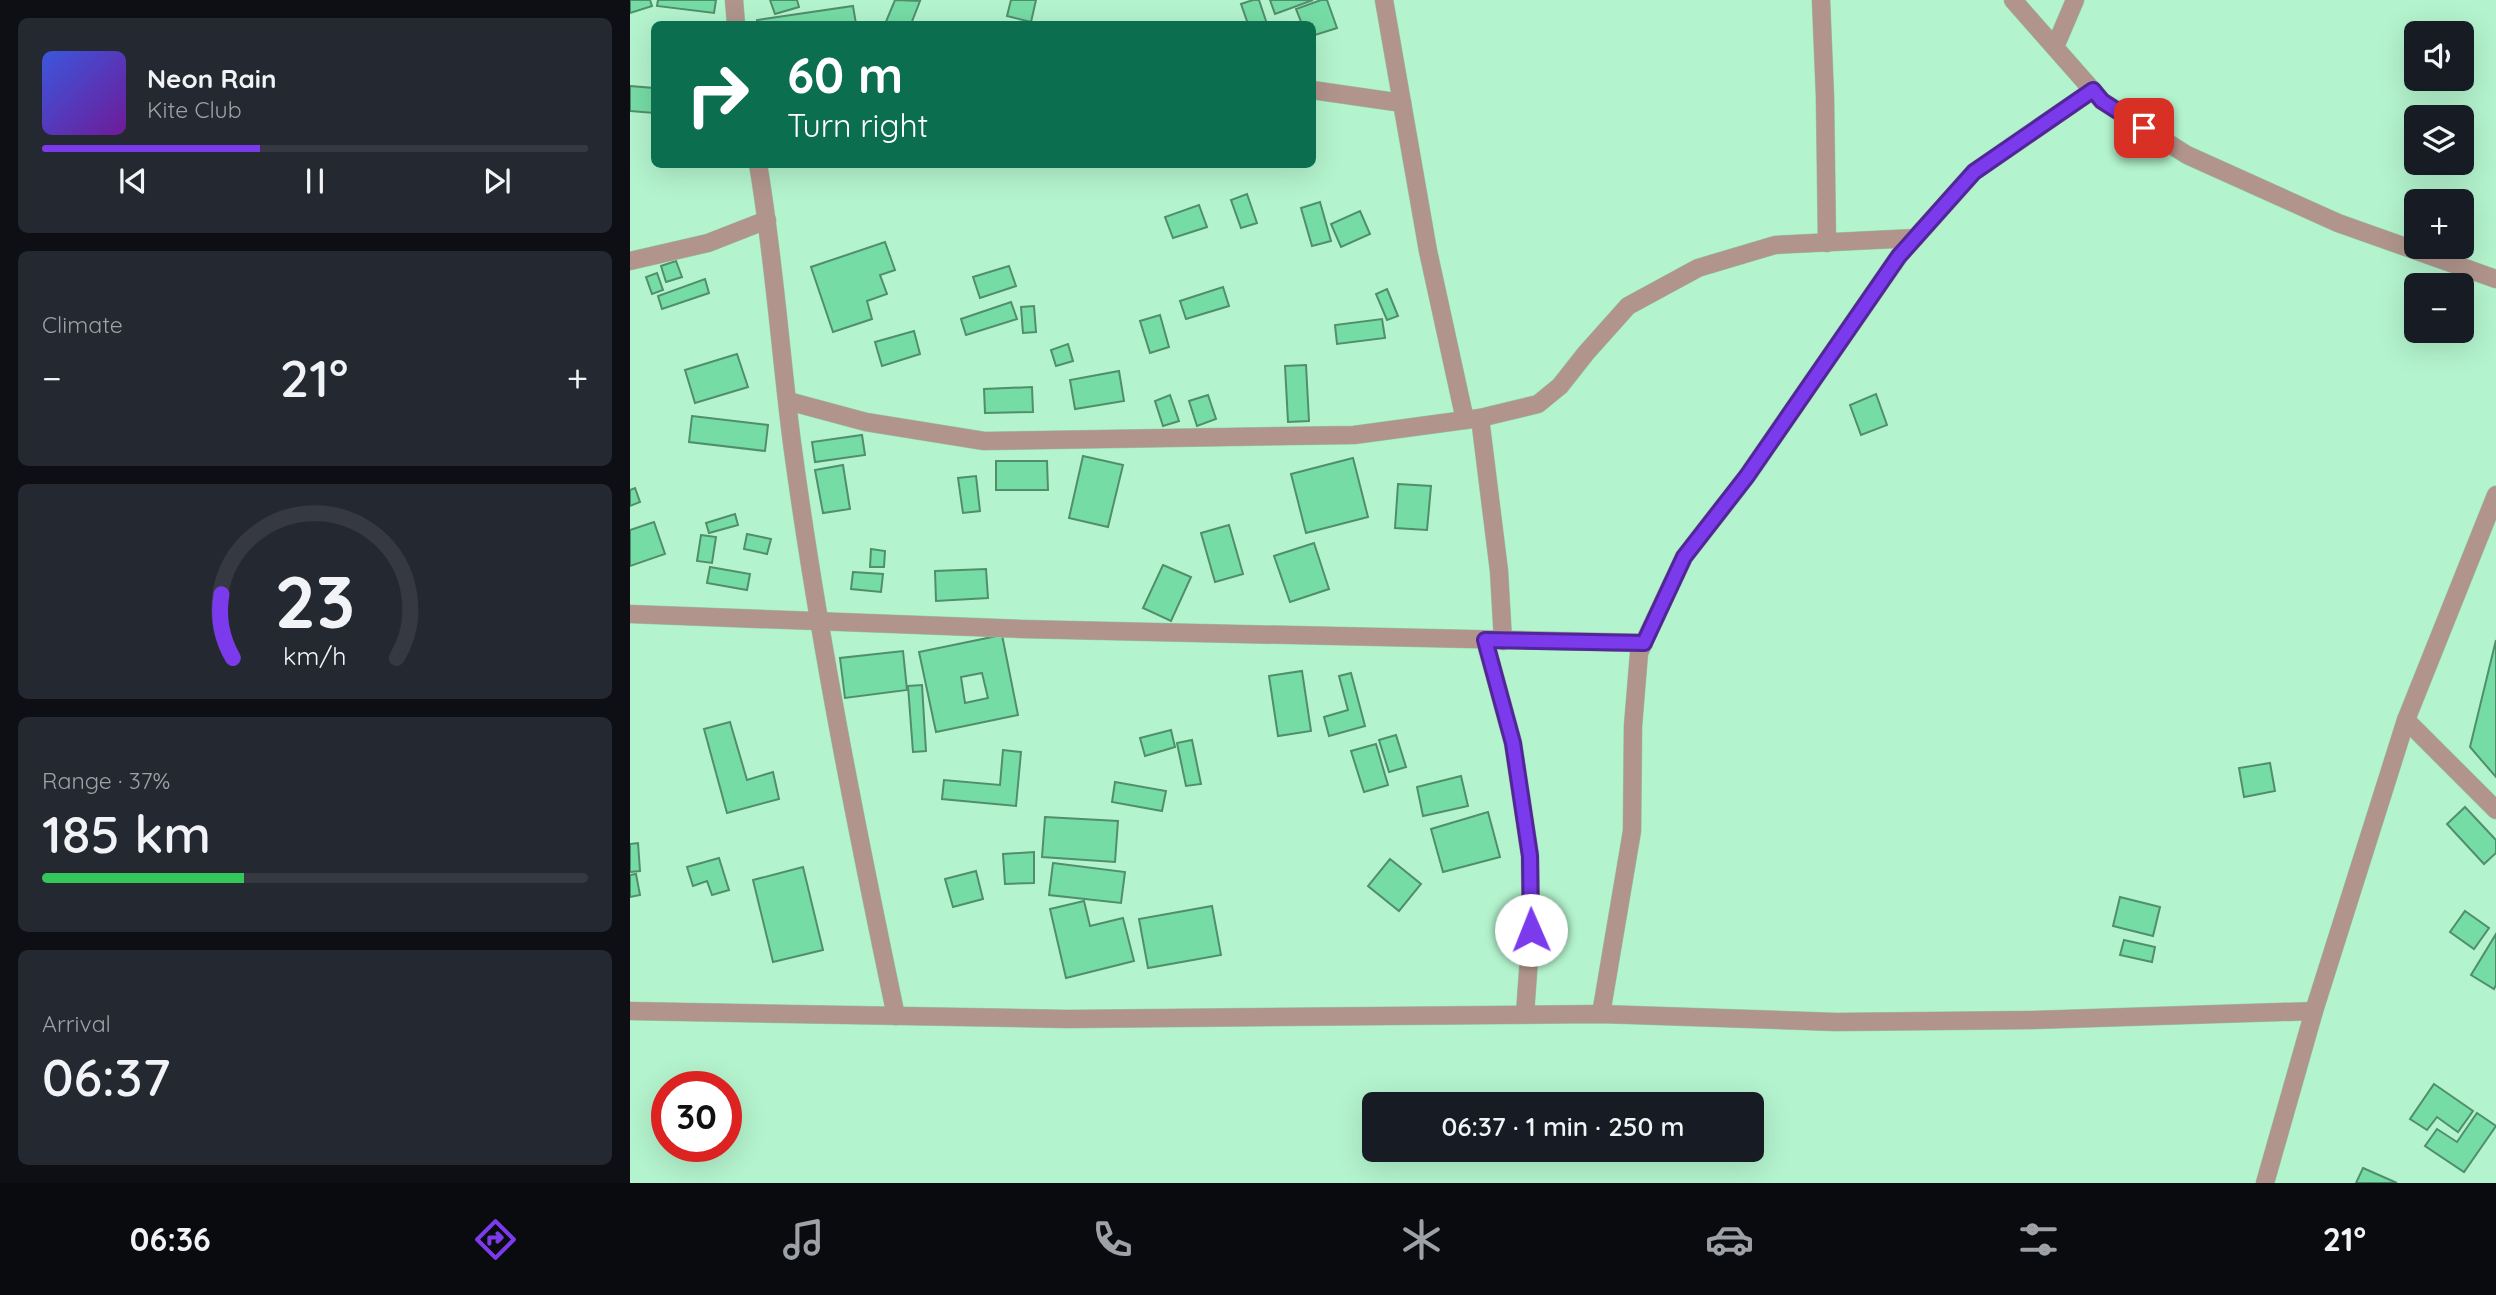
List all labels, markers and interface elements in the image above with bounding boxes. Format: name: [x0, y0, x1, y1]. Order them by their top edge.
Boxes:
map controls: [2404, 21, 2474, 343]
button: sound: [2404, 21, 2474, 91]
text: 60 m: [787, 44, 903, 105]
icon: right: [672, 49, 763, 140]
text: Neon Rain: [147, 62, 276, 95]
text: Kite Club: [147, 95, 242, 124]
pin: [2114, 98, 2174, 158]
text: Turn right: [787, 105, 928, 145]
button: layers: [2404, 105, 2474, 175]
icon: arrive: [2125, 109, 2163, 147]
icon: previous: [114, 162, 152, 200]
icon: pause: [296, 162, 334, 200]
icon: next: [478, 162, 516, 200]
button: +: [2404, 189, 2474, 259]
button: −: [2404, 273, 2474, 343]
text: Climate: [42, 310, 123, 339]
text: 21°: [280, 345, 348, 410]
text: −: [42, 354, 62, 402]
text: +: [567, 354, 588, 402]
text: 23: [275, 555, 355, 646]
text: km/h: [283, 639, 347, 670]
text: Range · 37%: [42, 766, 170, 795]
text: 185 km: [42, 801, 211, 866]
position arrow: [1494, 893, 1568, 967]
text: Arrival: [42, 1009, 111, 1038]
text: 06:37: [42, 1044, 170, 1109]
speed limit sign: 30: [651, 1071, 742, 1162]
text: 06:37 · 1 min · 250 m: [1442, 1110, 1684, 1143]
icon: directions: [471, 1215, 520, 1264]
icon: music: [779, 1215, 828, 1264]
icon: phone: [1088, 1215, 1137, 1264]
icon: climate: [1397, 1215, 1446, 1264]
icon: car: [1705, 1215, 1754, 1264]
icon: filters: [2014, 1215, 2063, 1264]
text: 06:36: [130, 1219, 211, 1259]
text: 21°: [2323, 1219, 2366, 1259]

